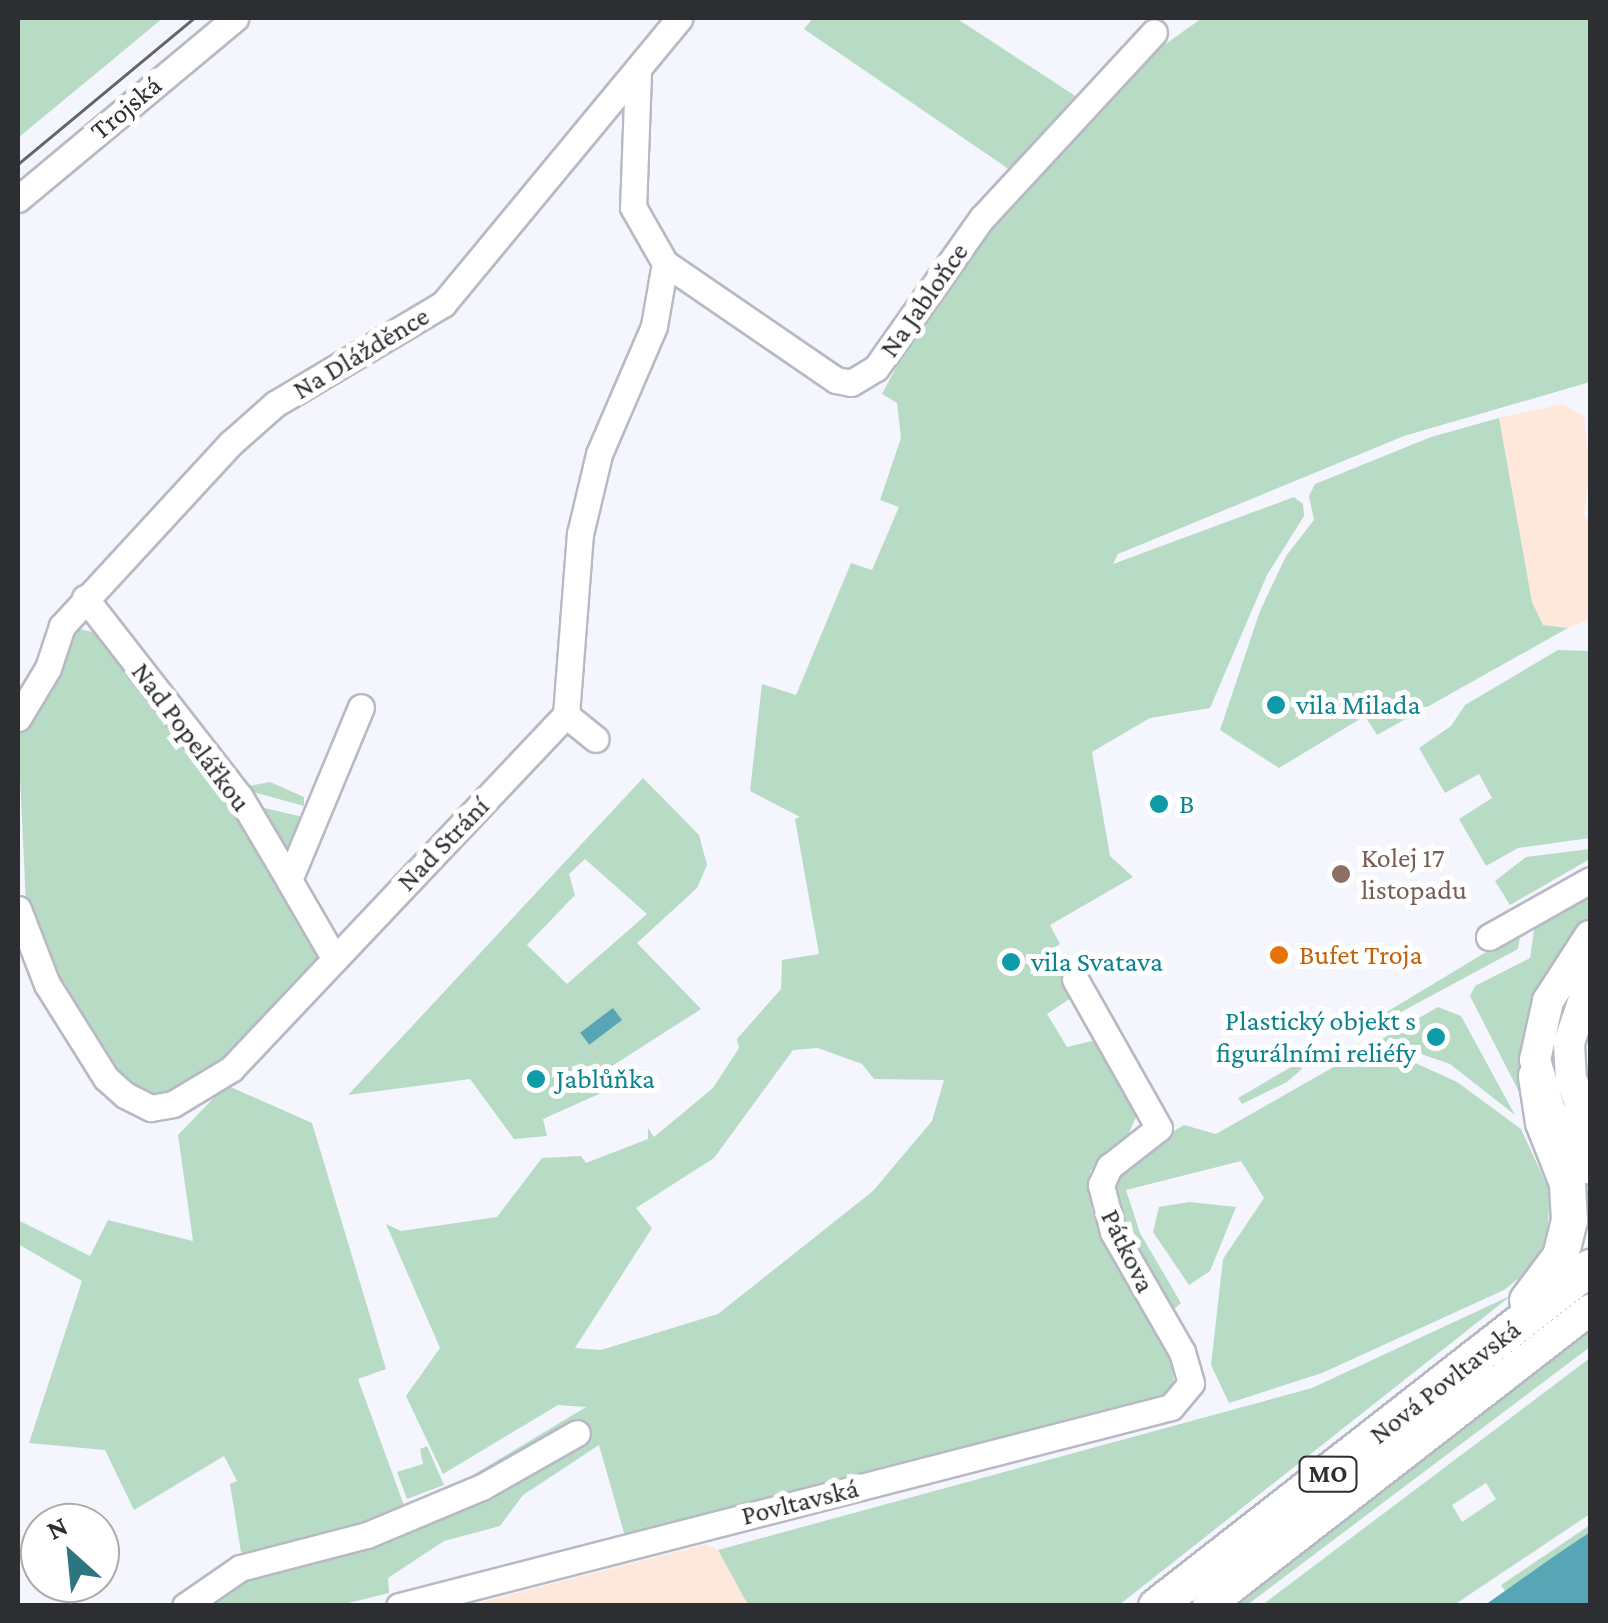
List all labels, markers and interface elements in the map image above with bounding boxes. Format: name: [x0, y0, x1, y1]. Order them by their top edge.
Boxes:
street label: Trojská: [84, 69, 168, 147]
street label: Na Jabloňce: [872, 236, 976, 364]
street label: Na Dlážděnce: [287, 299, 435, 407]
street label: Nad Popelářkou: [124, 656, 258, 818]
place label: vila Milada: [1296, 688, 1420, 722]
marker: vila Milada: [1265, 694, 1287, 716]
place label: B: [1179, 787, 1194, 821]
street label: Nad Strání: [390, 790, 496, 898]
marker: B: [1148, 793, 1170, 815]
place label: Kolej 17 listopadu: [1361, 841, 1467, 907]
marker: Kolej 17 listopadu: [1330, 863, 1352, 885]
place label: Bufet Troja: [1299, 938, 1422, 972]
marker: Bufet Troja: [1268, 944, 1290, 966]
place label: vila Svatava: [1031, 945, 1163, 979]
marker: vila Svatava: [1000, 951, 1022, 973]
place label: Plastický objekt s figurálními reliéfy: [1216, 1004, 1416, 1070]
marker: Plastický objekt s figurálními reliéfy: [1425, 1026, 1447, 1048]
place label: Jablůňka: [556, 1062, 655, 1096]
marker: Jablůňka: [525, 1068, 547, 1090]
street label: Pátkova: [1093, 1204, 1163, 1298]
street label: Nová Povltavská: [1363, 1313, 1527, 1451]
road number: MO: [1298, 1454, 1358, 1494]
street label: Povltavská: [738, 1471, 862, 1533]
north arrow: [20, 1503, 120, 1603]
text: N: [42, 1509, 73, 1546]

